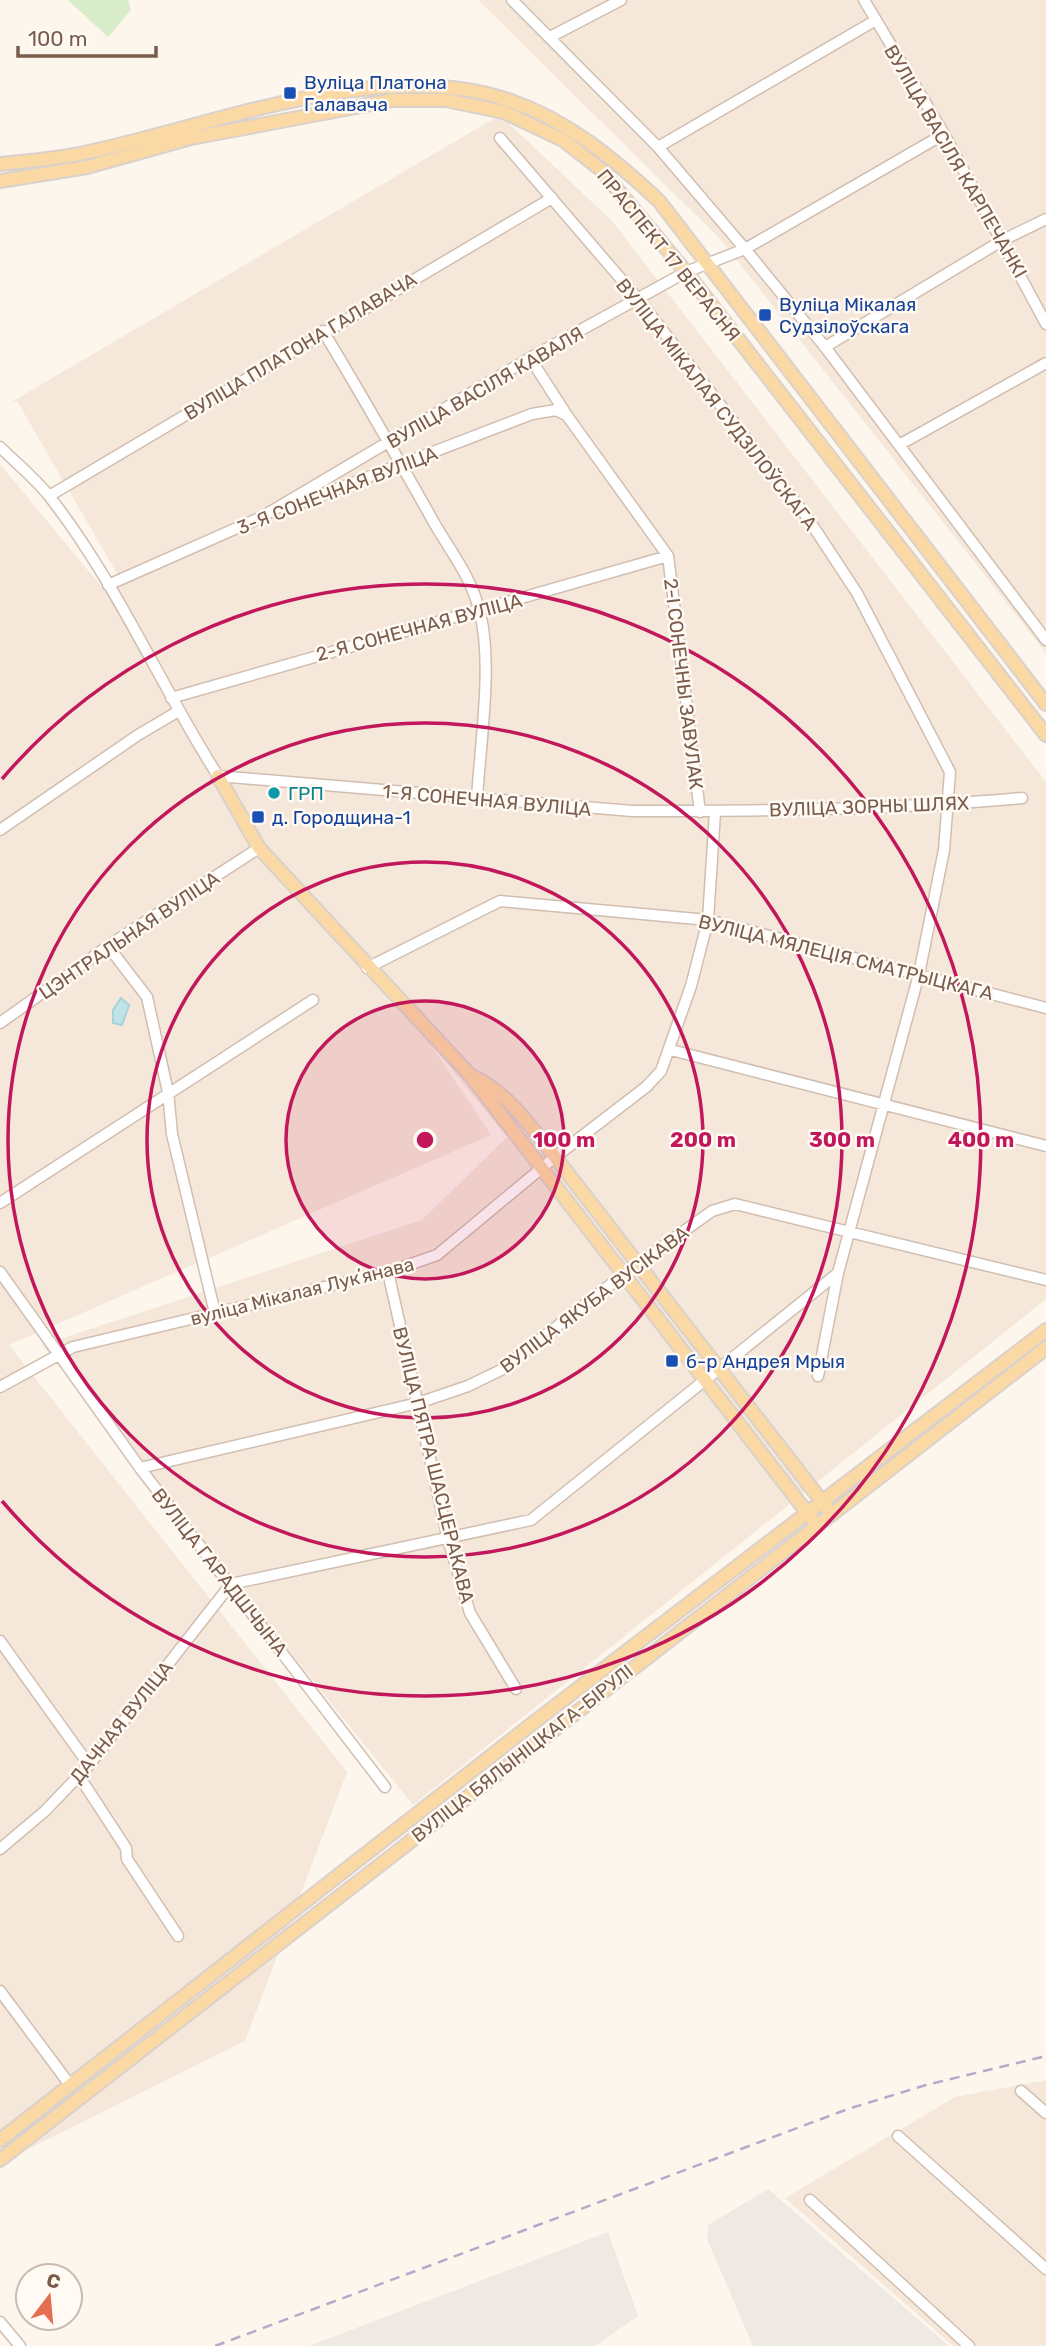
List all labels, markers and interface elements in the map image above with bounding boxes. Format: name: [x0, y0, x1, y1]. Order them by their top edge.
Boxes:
scale bar: [18, 14, 156, 58]
text: 100 m: [28, 26, 87, 51]
street label: ВУЛІЦА ВАСІЛЯ КАРПЕЧАНКІ: [879, 41, 1032, 282]
place label: Вуліца Платона Галавача: [304, 71, 447, 116]
marker: Вуліца Платона Галавача: [282, 85, 298, 101]
street label: ПРАСПЕКТ 17 ВЕРАСНЯ: [592, 165, 745, 346]
street label: ВУЛІЦА ПЛАТОНА ГАЛАВАЧА: [180, 268, 421, 425]
street label: ВУЛІЦА МІКАЛАЯ СУДЗІЛОЎСКАГА: [611, 274, 822, 535]
place label: Вуліца Мікалая Судзілоўскага: [779, 293, 916, 338]
marker: Вуліца Мікалая Судзілоўскага: [757, 307, 773, 323]
street label: ВУЛІЦА ВАСІЛЯ КАВАЛЯ: [383, 322, 588, 453]
street label: 3-Я СОНЕЧНАЯ ВУЛІЦА: [234, 441, 441, 539]
street label: 2-І СОНЕЧНЫ ЗАВУЛАК: [659, 577, 708, 791]
street label: 2-Я СОНЕЧНАЯ ВУЛІЦА: [314, 589, 525, 666]
street label: 1-Я СОНЕЧНАЯ ВУЛІЦА: [382, 780, 593, 821]
place label: ГРП: [288, 782, 324, 805]
marker: ГРП: [266, 785, 282, 801]
street label: ВУЛІЦА ЗОРНЫ ШЛЯХ: [769, 792, 969, 821]
place label: д. Городщина-1: [272, 806, 411, 829]
marker: д. Городщина-1: [250, 809, 266, 825]
street label: ЦЭНТРАЛЬНАЯ ВУЛІЦА: [35, 866, 224, 1004]
street label: ВУЛІЦА МЯЛЕЦІЯ СМАТРЫЦКАГА: [696, 910, 996, 1005]
text: 100 m: [533, 1127, 595, 1152]
text: 200 m: [670, 1127, 736, 1152]
text: 300 m: [809, 1127, 875, 1152]
text: 400 m: [948, 1127, 1014, 1152]
centre of rings: [413, 1128, 437, 1152]
street label: ВУЛІЦА ЯКУБА ВУСІКАВА: [495, 1221, 693, 1378]
street label: вуліца Мікалая Лукʼянава: [188, 1253, 416, 1330]
street label: ВУЛІЦА ПЯТРА ШАСЦЕРАКАВА: [388, 1324, 479, 1606]
place label: б-р Андрея Мрыя: [686, 1350, 845, 1373]
marker: б-р Андрея Мрыя: [664, 1353, 680, 1369]
street label: ВУЛІЦА ГАРАДШЧЫНА: [147, 1484, 292, 1661]
street label: ДАЧНАЯ ВУЛІЦА: [65, 1656, 178, 1788]
street label: ВУЛІЦА БЯЛЫНІЦКАГА-БІРУЛІ: [407, 1660, 638, 1847]
north arrow: [14, 2262, 84, 2332]
text: С: [44, 2268, 63, 2294]

